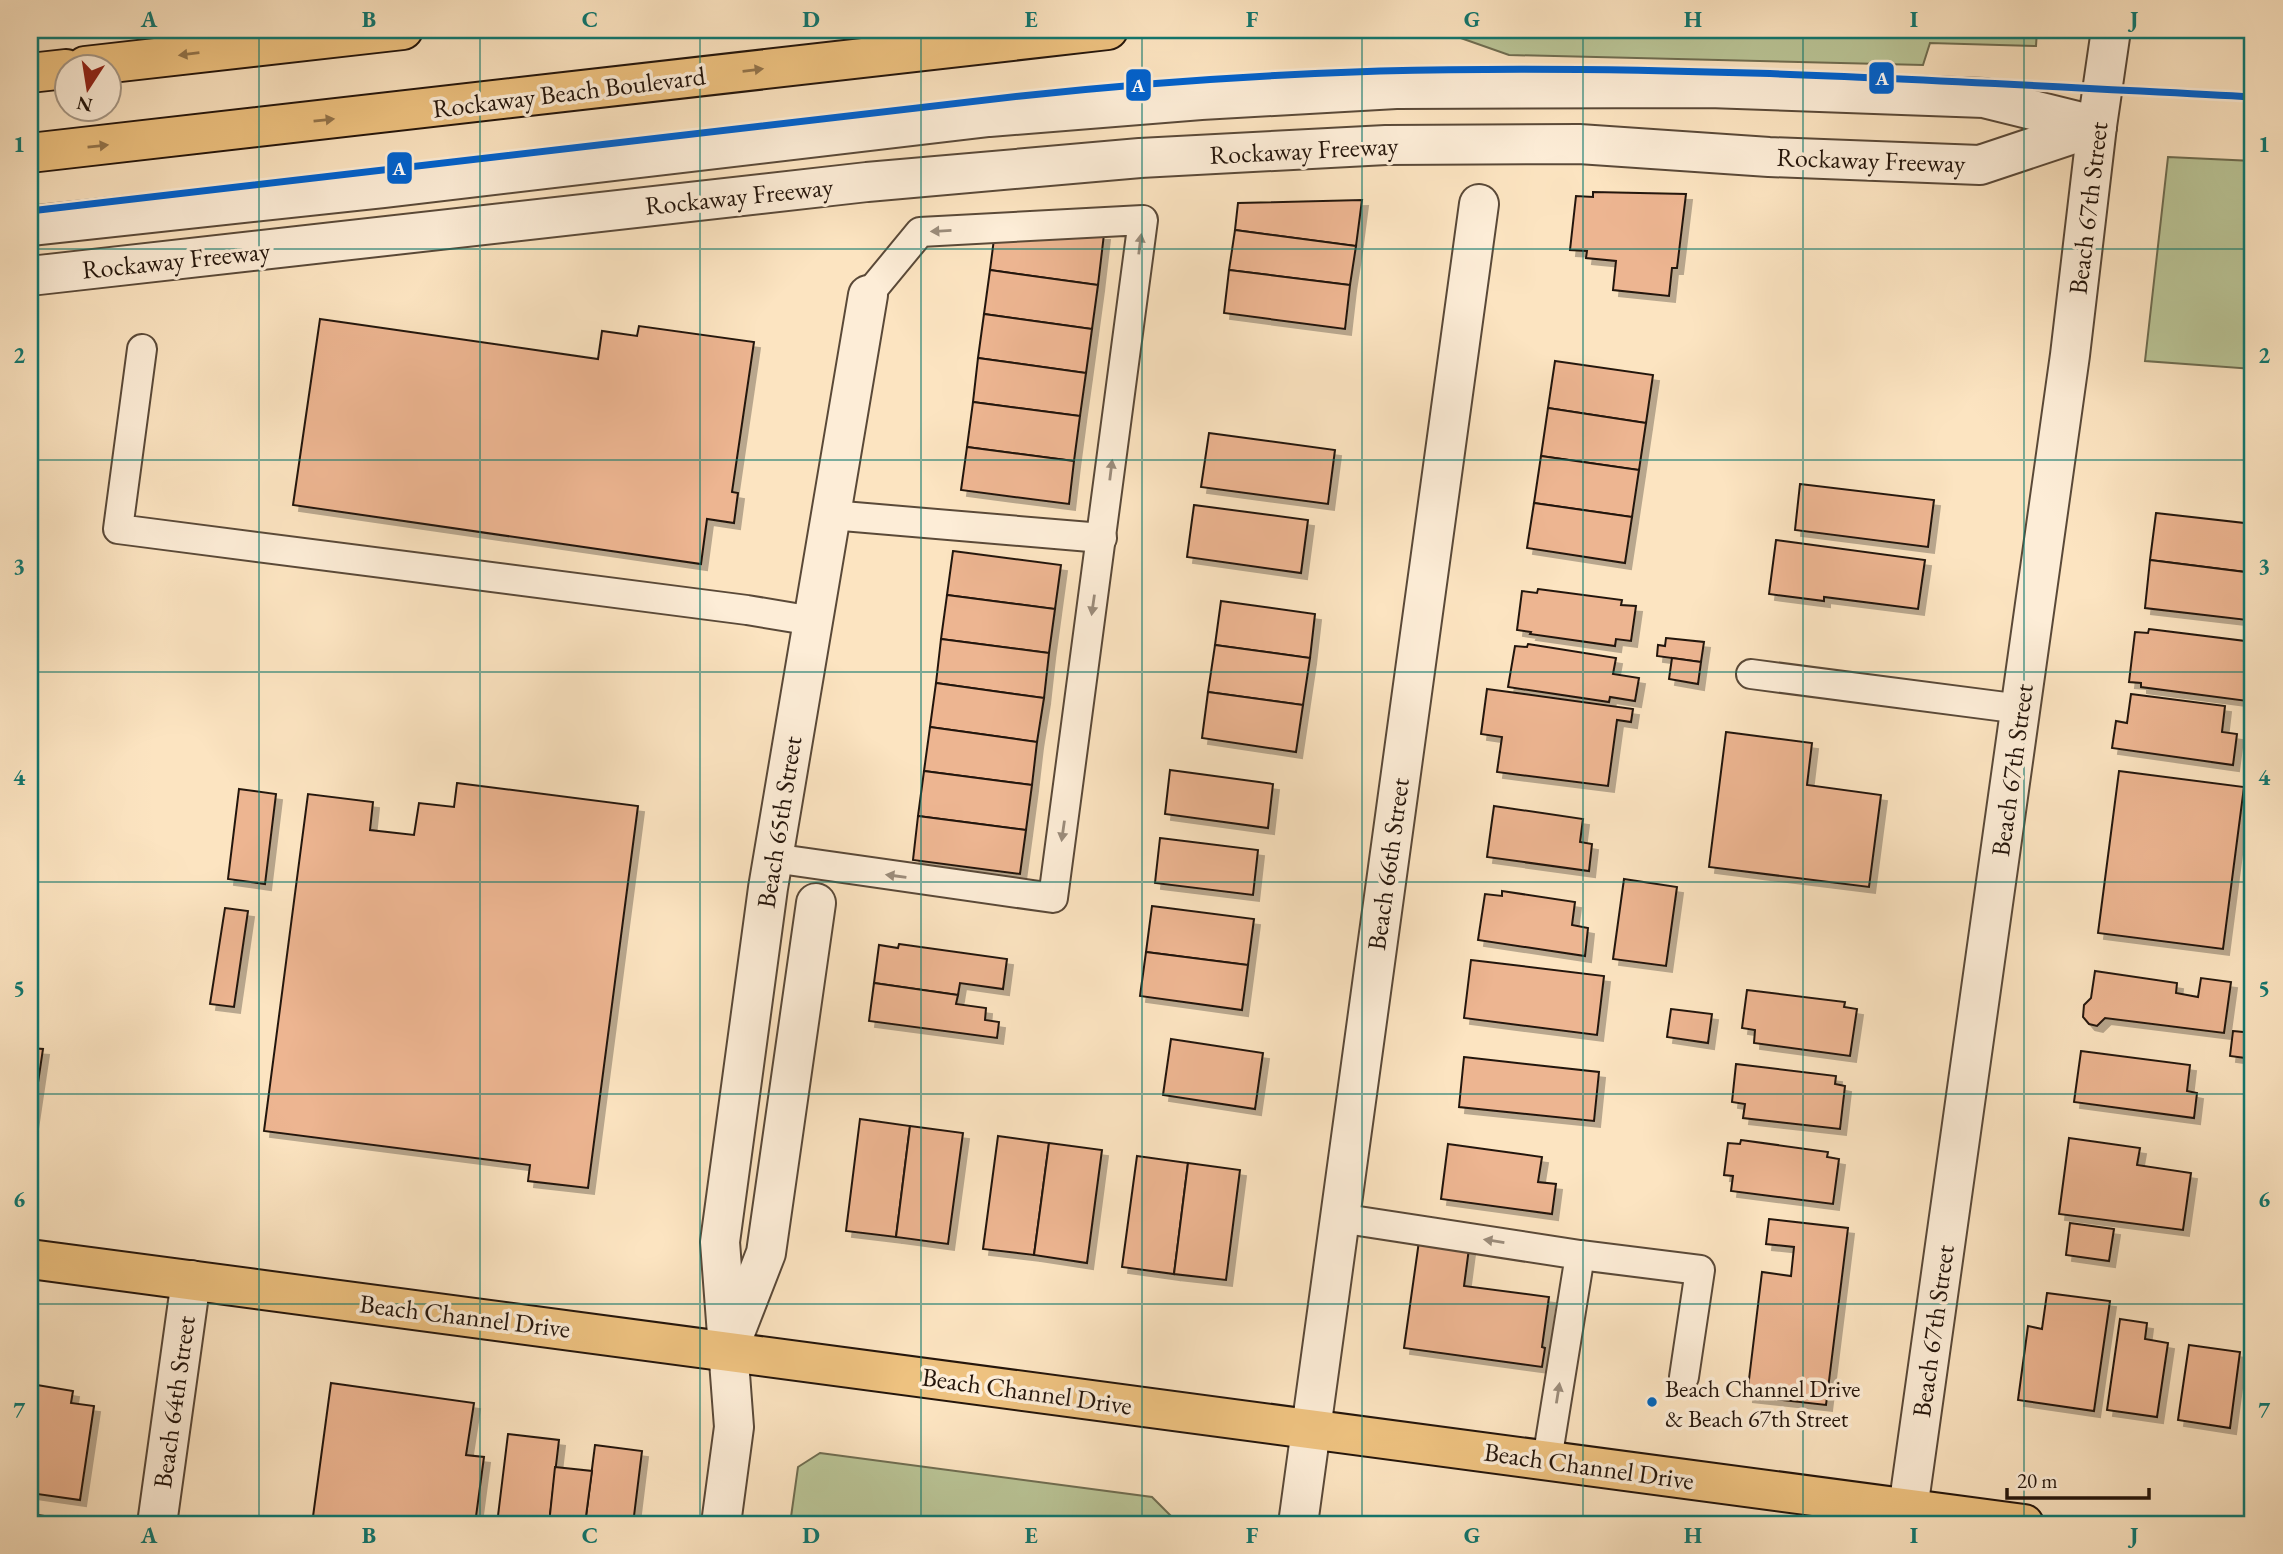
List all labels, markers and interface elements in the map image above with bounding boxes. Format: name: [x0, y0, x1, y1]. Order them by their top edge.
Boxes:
text: A: [140, 4, 158, 34]
text: B: [362, 4, 376, 34]
text: C: [582, 4, 598, 34]
text: D: [802, 4, 820, 34]
text: E: [1024, 4, 1038, 34]
text: F: [1246, 4, 1259, 34]
text: G: [1464, 4, 1480, 34]
text: H: [1684, 4, 1702, 34]
text: I: [1910, 4, 1918, 34]
text: J: [2128, 4, 2139, 34]
one-way arrow: [178, 49, 200, 60]
north arrow: [52, 52, 122, 122]
street label: Rockaway Beach Boulevard: [431, 58, 708, 126]
line badge: A: [1868, 61, 1895, 95]
one-way arrow: [742, 65, 764, 76]
text: A: [1874, 66, 1889, 91]
line badge: A: [1125, 68, 1152, 102]
text: A: [1130, 73, 1145, 98]
text: N: [74, 90, 95, 118]
one-way arrow: [313, 114, 335, 125]
street label: Beach 67th Street: [2061, 120, 2115, 296]
street label: Rockaway Freeway: [1209, 128, 1400, 172]
text: 1: [13, 129, 25, 159]
text: 1: [2258, 129, 2270, 159]
one-way arrow: [87, 140, 109, 151]
street label: Rockaway Freeway: [1776, 140, 1967, 180]
line badge: A: [386, 151, 413, 185]
text: A: [391, 156, 406, 181]
street label: Rockaway Freeway: [643, 169, 835, 223]
one-way arrow: [929, 226, 951, 237]
street label: Rockaway Freeway: [80, 233, 272, 287]
one-way arrow: [1134, 233, 1145, 255]
text: 2: [13, 340, 25, 370]
text: 2: [2258, 340, 2270, 370]
one-way arrow: [1105, 459, 1116, 481]
text: 3: [13, 551, 25, 581]
text: 3: [2258, 551, 2270, 581]
one-way arrow: [1087, 595, 1098, 617]
street label: Beach 67th Street: [1983, 682, 2041, 858]
street label: Beach 65th Street: [749, 734, 809, 910]
text: 4: [13, 762, 26, 792]
text: 4: [2258, 762, 2271, 792]
street label: Beach 66th Street: [1359, 776, 1417, 952]
one-way arrow: [1057, 820, 1068, 842]
one-way arrow: [884, 870, 906, 881]
text: 5: [13, 973, 25, 1003]
text: 5: [2258, 973, 2270, 1003]
text: 6: [13, 1184, 25, 1214]
text: 6: [2258, 1184, 2270, 1214]
one-way arrow: [1483, 1236, 1505, 1247]
street label: Beach 67th Street: [1904, 1243, 1962, 1419]
street label: Beach Channel Drive: [358, 1286, 572, 1346]
street label: Beach 64th Street: [145, 1314, 203, 1490]
street label: Beach Channel Drive: [920, 1359, 1134, 1423]
place label: Beach Channel Drive & Beach 67th Street: [1665, 1373, 1860, 1434]
one-way arrow: [1553, 1382, 1564, 1404]
text: 7: [13, 1395, 26, 1425]
marker: Beach Channel Drive & Beach 67th Street: [1645, 1395, 1659, 1409]
text: 7: [2258, 1395, 2271, 1425]
street label: Beach Channel Drive: [1482, 1434, 1696, 1498]
scale bar: [2007, 1456, 2148, 1500]
text: 20 m: [2017, 1467, 2058, 1494]
text: A: [140, 1520, 158, 1550]
text: B: [362, 1520, 376, 1550]
text: C: [582, 1520, 598, 1550]
text: D: [802, 1520, 820, 1550]
text: E: [1024, 1520, 1038, 1550]
text: F: [1246, 1520, 1259, 1550]
text: G: [1464, 1520, 1480, 1550]
text: H: [1684, 1520, 1702, 1550]
text: I: [1910, 1520, 1918, 1550]
text: J: [2128, 1520, 2139, 1550]

